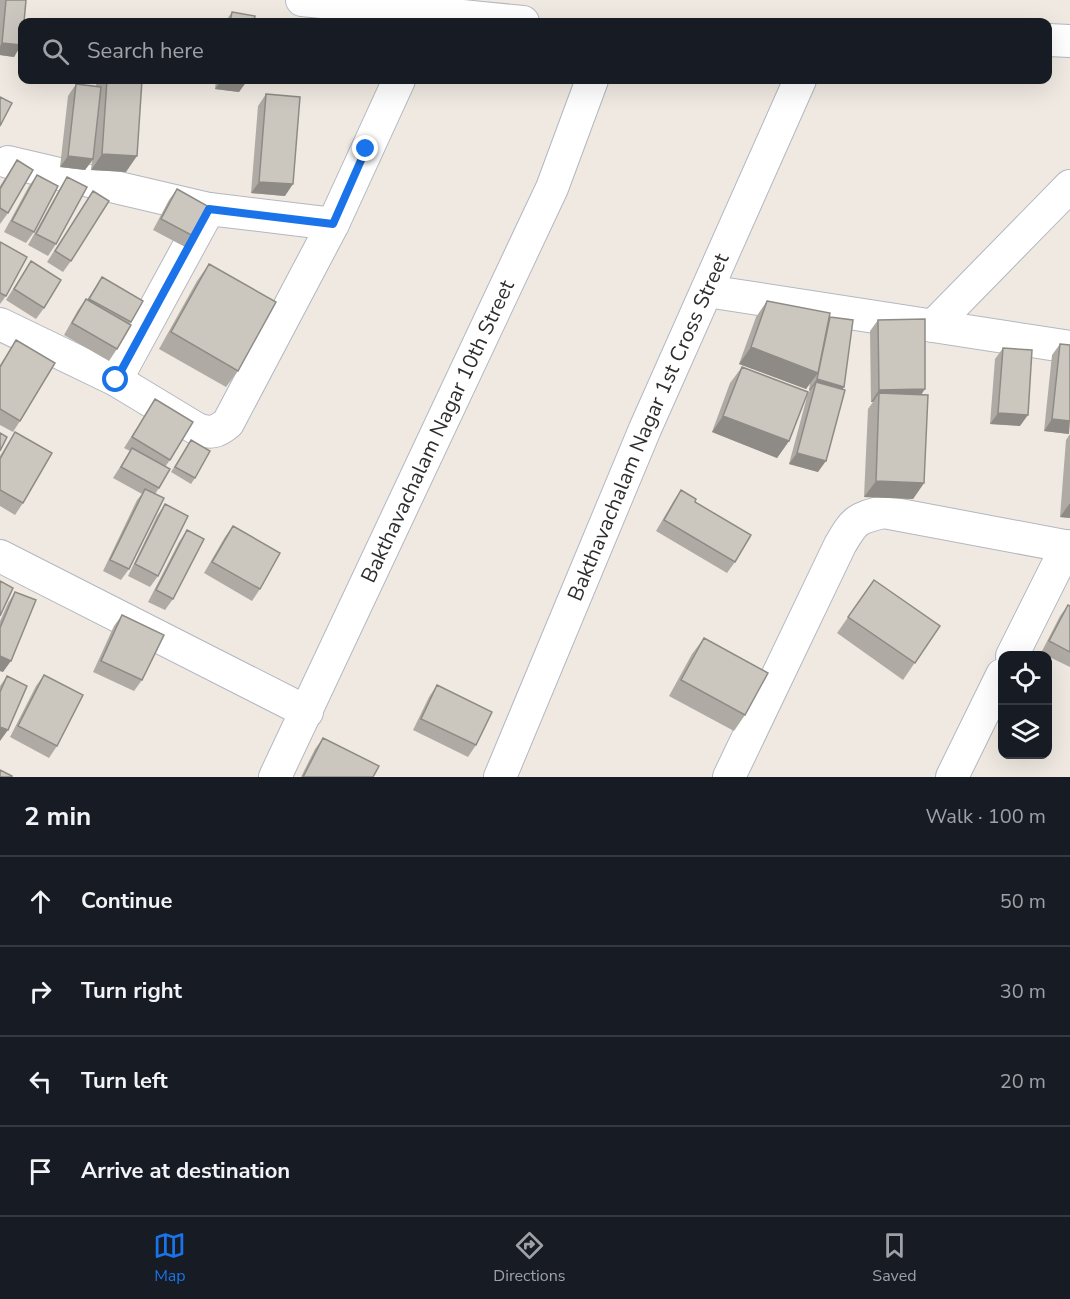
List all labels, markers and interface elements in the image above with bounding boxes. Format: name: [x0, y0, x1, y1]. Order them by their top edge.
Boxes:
search box: [18, 18, 1052, 84]
icon: search: [39, 35, 72, 68]
text: Search here: [87, 36, 204, 66]
route end: [352, 135, 378, 161]
street label: Bakthavachalam Nagar 1st Cross Street: [561, 248, 736, 605]
street label: Bakthavachalam Nagar 10th Street: [354, 275, 521, 587]
route start: [102, 366, 128, 392]
map controls: [998, 651, 1052, 759]
button: locate: [998, 651, 1052, 705]
button: layers: [998, 705, 1052, 759]
text: 2 min: [24, 799, 91, 834]
text: Walk · 100 m: [926, 803, 1046, 830]
icon: ahead: [24, 885, 57, 918]
text: Continue: [81, 886, 172, 916]
text: 50 m: [1000, 888, 1046, 915]
icon: right: [24, 975, 57, 1008]
text: Turn right: [81, 976, 182, 1006]
text: 30 m: [1000, 978, 1046, 1005]
icon: left: [24, 1065, 57, 1098]
text: Turn left: [81, 1066, 168, 1096]
text: 20 m: [1000, 1068, 1046, 1095]
icon: arrive: [24, 1155, 57, 1188]
text: Arrive at destination: [81, 1156, 290, 1186]
tab: Map: [153, 1229, 186, 1287]
tab: Directions: [493, 1229, 565, 1287]
tab: Saved: [872, 1229, 917, 1287]

